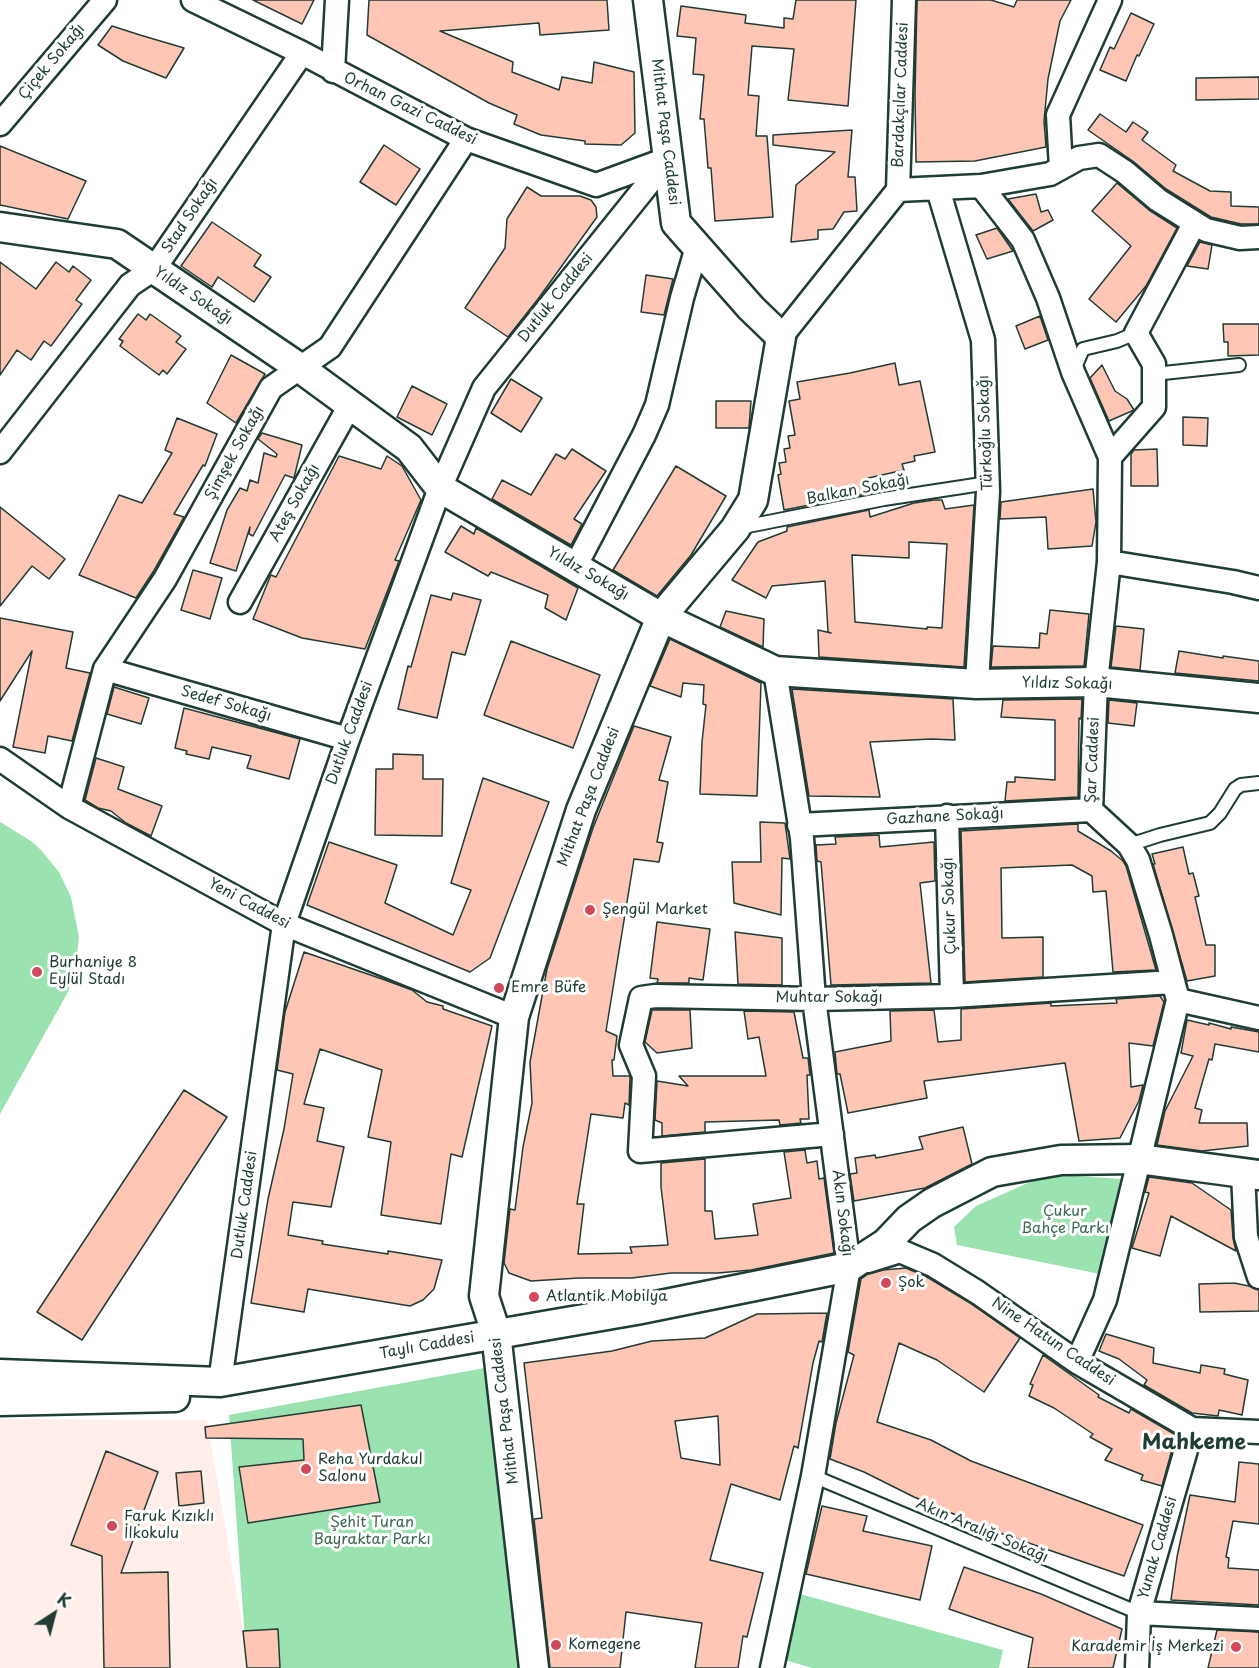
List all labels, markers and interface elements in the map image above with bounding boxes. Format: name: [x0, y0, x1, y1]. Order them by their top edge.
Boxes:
street label: Çiçek Sokağı: [15, 20, 89, 104]
street label: Bardakçılar Caddesi: [889, 22, 913, 168]
street label: Mithat Paşa Caddesi: [647, 58, 683, 206]
street label: Orhan Gazi Caddesi: [340, 69, 480, 149]
street label: Stad Sokağı: [158, 175, 222, 257]
street label: Dutluk Caddesi: [515, 250, 597, 346]
street label: Yıldız Sokağı: [150, 263, 236, 329]
street label: Türkoğlu Sokağı: [975, 375, 997, 491]
street label: Şimşek Sokağı: [202, 403, 268, 503]
street label: Ateş Sokağı: [266, 461, 324, 545]
street label: Balkan Sokağı: [805, 471, 911, 509]
street label: Yıldız Sokağı: [544, 543, 632, 605]
street label: Yıldız Sokağı: [1021, 674, 1113, 694]
street label: Dutluk Caddesi: [323, 679, 377, 787]
street label: Sedef Sokağı: [179, 683, 273, 725]
street label: Şar Caddesi: [1082, 716, 1104, 804]
street label: Mithat Paşa Caddesi: [554, 725, 624, 869]
street label: Gazhane Sokağı: [886, 805, 1004, 829]
street label: Çukur Sokağı: [939, 857, 961, 955]
street label: Yeni Caddesi: [205, 875, 293, 933]
place label: Şengül Market: [602, 901, 708, 919]
marker: Şengül Market: [583, 903, 597, 917]
place label: Burhaniye 8 Eylül Stadı: [49, 954, 137, 989]
marker: Burhaniye 8 Eylül Stadı: [30, 965, 44, 979]
place label: Emre Büfe: [511, 979, 586, 997]
marker: Emre Büfe: [492, 981, 506, 995]
street label: Muhtar Sokağı: [775, 989, 883, 1007]
street label: Dutluk Caddesi: [229, 1150, 261, 1260]
street label: Akın Sokağı: [828, 1169, 856, 1257]
park label: Çukur Bahçe Parkı: [1021, 1203, 1109, 1238]
place label: Şok: [898, 1274, 925, 1292]
marker: Şok: [879, 1276, 893, 1290]
place label: Atlantik Mobilya: [546, 1288, 668, 1306]
marker: Atlantik Mobilya: [527, 1290, 541, 1304]
street label: Nine Hatun Caddesi: [988, 1294, 1118, 1390]
street label: Taylı Caddesi: [378, 1329, 476, 1363]
street label: Mithat Paşa Caddesi: [487, 1337, 523, 1485]
district label: Mahkeme: [1142, 1430, 1246, 1456]
place label: Reha Yurdakul Salonu: [318, 1451, 422, 1486]
marker: Reha Yurdakul Salonu: [299, 1462, 313, 1476]
street label: Akın Aralığı Sokağı: [913, 1495, 1051, 1567]
street label: Yunak Caddesi: [1135, 1495, 1181, 1601]
place label: Faruk Kızıklı İlkokulu: [124, 1508, 214, 1543]
park label: Şehit Turan Bayraktar Parkı: [313, 1514, 431, 1549]
marker: Faruk Kızıklı İlkokulu: [105, 1519, 119, 1533]
north arrow: [24, 1584, 84, 1644]
text: K: [53, 1586, 76, 1613]
place label: Komegene: [568, 1636, 641, 1654]
marker: Komegene: [549, 1638, 563, 1652]
place label: Karademir İş Merkezi: [1071, 1638, 1224, 1656]
marker: Karademir İş Merkezi: [1229, 1640, 1243, 1654]

